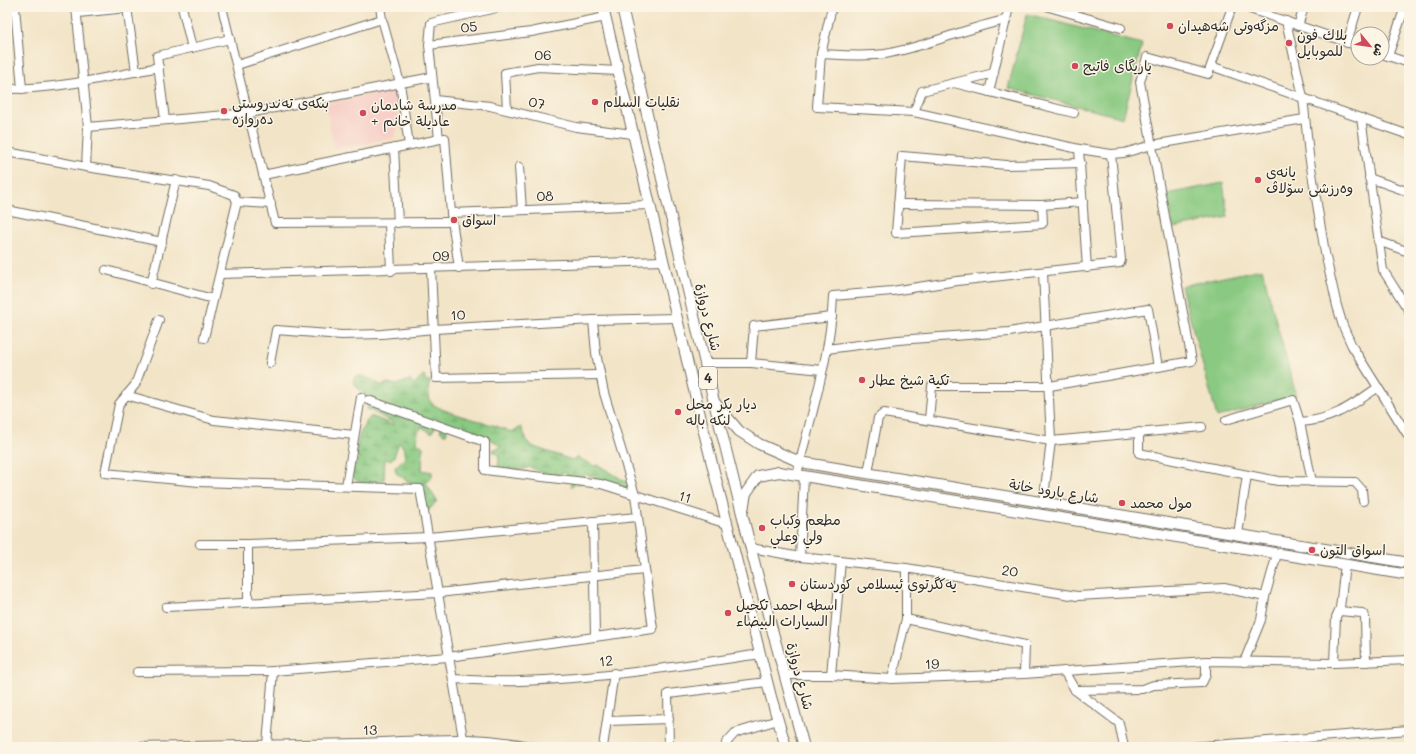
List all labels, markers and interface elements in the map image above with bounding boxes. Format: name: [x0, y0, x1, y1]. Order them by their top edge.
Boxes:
street label: 05: [459, 16, 478, 37]
place label: مزگەوتی شەهیدان: [1178, 16, 1279, 35]
marker: مزگەوتی شەهیدان: [1165, 21, 1175, 31]
place label: بلاك فون للموبايل: [1297, 25, 1347, 60]
north arrow: [1350, 26, 1390, 66]
marker: بلاك فون للموبايل: [1284, 38, 1294, 48]
text: ش: [1370, 42, 1389, 60]
street label: 06: [534, 45, 552, 64]
place label: یاریگای فاتیح: [1083, 56, 1152, 76]
marker: یاریگای فاتیح: [1070, 61, 1080, 71]
street label: 07: [527, 91, 547, 114]
place label: نقليات السلام: [603, 92, 680, 113]
place label: بنکەی تەندروستی دەروازە: [232, 93, 329, 128]
place label: مدرسة شادمان + عاديلة خانم: [371, 95, 457, 132]
marker: نقليات السلام: [590, 97, 600, 107]
marker: بنکەی تەندروستی دەروازە: [219, 106, 229, 116]
marker: مدرسة شادمان + عاديلة خانم: [358, 108, 368, 118]
place label: یانەی وەرزشی سۆلاڤ: [1266, 162, 1353, 197]
marker: یانەی وەرزشی سۆلاڤ: [1253, 175, 1263, 185]
street label: 08: [536, 186, 554, 205]
place label: اسواق: [462, 210, 496, 229]
marker: اسواق: [449, 215, 459, 225]
street label: 09: [432, 246, 450, 265]
street label: شارع دروازة: [690, 281, 726, 353]
street label: 10: [450, 305, 466, 324]
road number: 4: [699, 367, 717, 389]
place label: تكية شيخ عطار: [869, 370, 950, 390]
marker: تكية شيخ عطار: [857, 375, 867, 385]
place label: ديار بكر محل لنكه باله: [686, 394, 757, 429]
marker: ديار بكر محل لنكه باله: [673, 407, 683, 417]
street label: شارع بارود خانة: [1008, 474, 1100, 508]
street label: 11: [676, 486, 694, 507]
place label: مول محمد: [1130, 493, 1192, 512]
marker: مول محمد: [1117, 498, 1127, 508]
place label: مطعم وكباب ولي وعلي: [770, 510, 841, 549]
marker: مطعم وكباب ولي وعلي: [757, 523, 767, 533]
place label: اسواق التون: [1320, 540, 1386, 559]
marker: اسواق التون: [1307, 545, 1317, 555]
street label: 20: [1000, 560, 1020, 581]
place label: یەکگرتوی ئیسلامی کوردستان: [800, 574, 957, 594]
marker: یەکگرتوی ئیسلامی کوردستان: [787, 579, 797, 589]
place label: اسطه احمد تكحيل السيارات البيضاء: [736, 595, 837, 630]
marker: اسطه احمد تكحيل السيارات البيضاء: [723, 608, 733, 618]
street label: شارع دروازة: [781, 640, 819, 712]
street label: 12: [598, 650, 614, 671]
street label: 19: [924, 654, 940, 673]
street label: 13: [362, 720, 378, 739]

